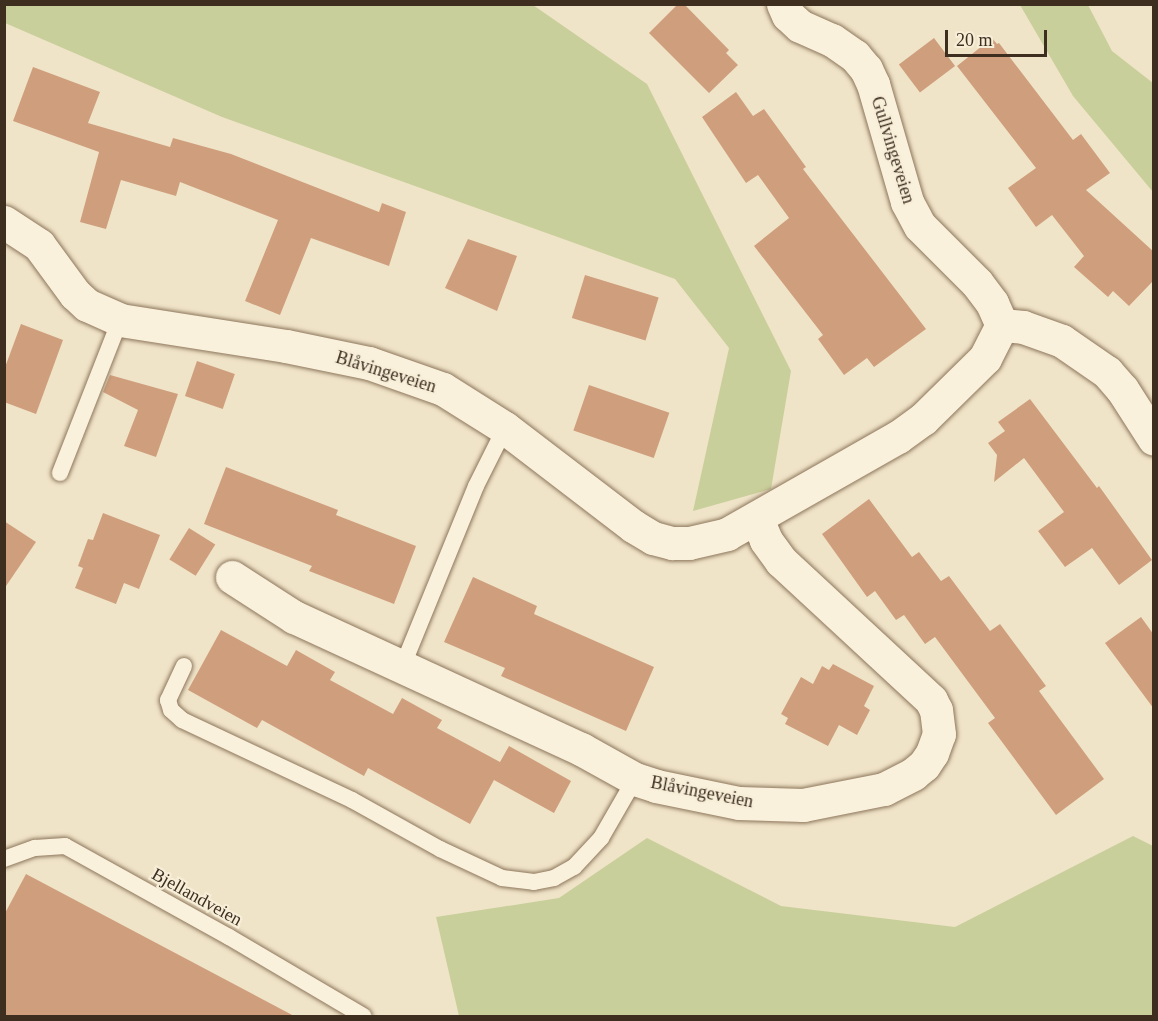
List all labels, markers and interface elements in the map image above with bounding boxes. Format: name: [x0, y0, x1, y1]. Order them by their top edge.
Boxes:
scale bar: [948, 18, 1050, 56]
text: 20 m: [956, 30, 993, 50]
street label: Gullvingeveien: [866, 94, 920, 206]
street label: Blåvingeveien: [333, 346, 439, 398]
street label: Blåvingeveien: [649, 771, 755, 813]
street label: Bjellandveien: [148, 863, 246, 931]

